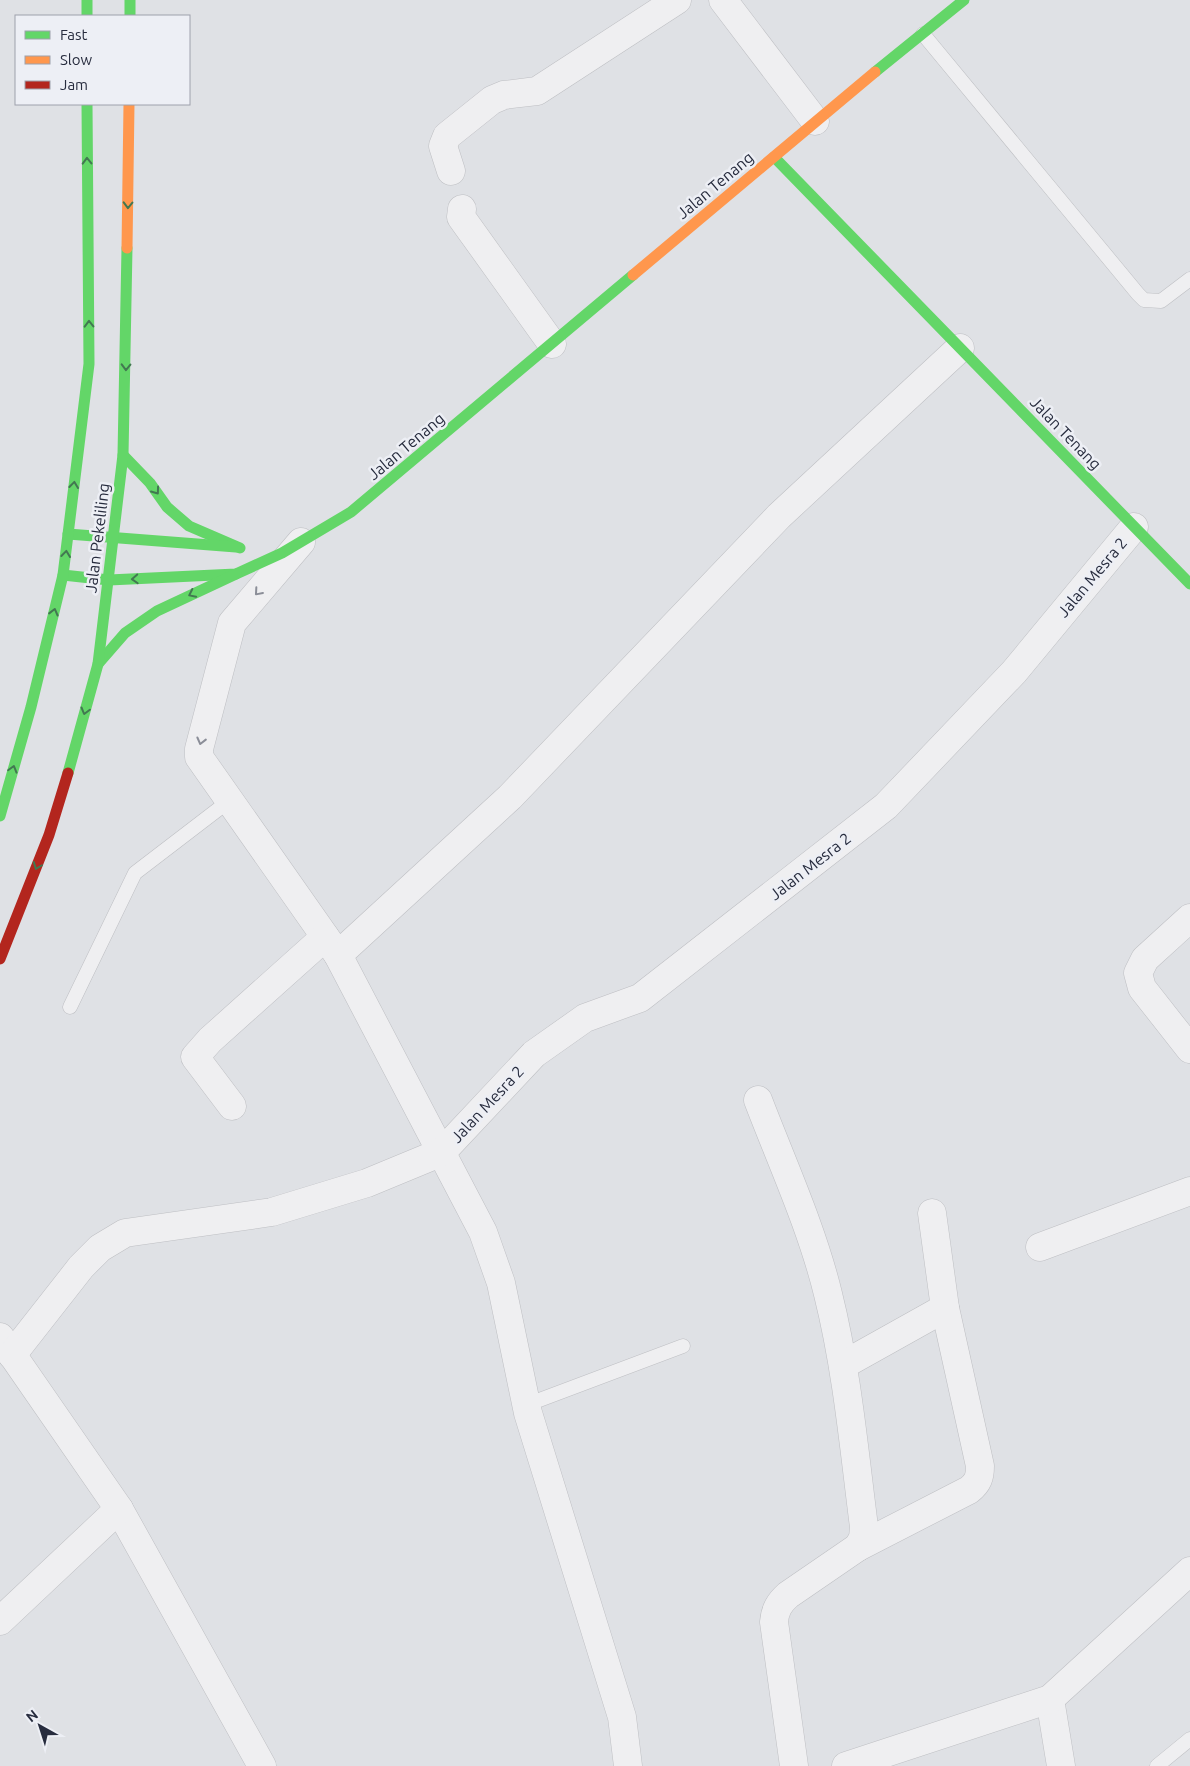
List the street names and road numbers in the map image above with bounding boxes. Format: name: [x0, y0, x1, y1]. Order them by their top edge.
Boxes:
street label: Jalan Tenang: [673, 148, 757, 222]
street label: Jalan Tenang: [1027, 393, 1105, 473]
street label: Jalan Tenang: [364, 409, 448, 483]
street label: Jalan Pekeliling: [81, 482, 113, 594]
street label: Jalan Mesra 2: [1054, 534, 1130, 620]
street label: Jalan Mesra 2: [766, 829, 854, 903]
street label: Jalan Mesra 2: [447, 1062, 527, 1146]

